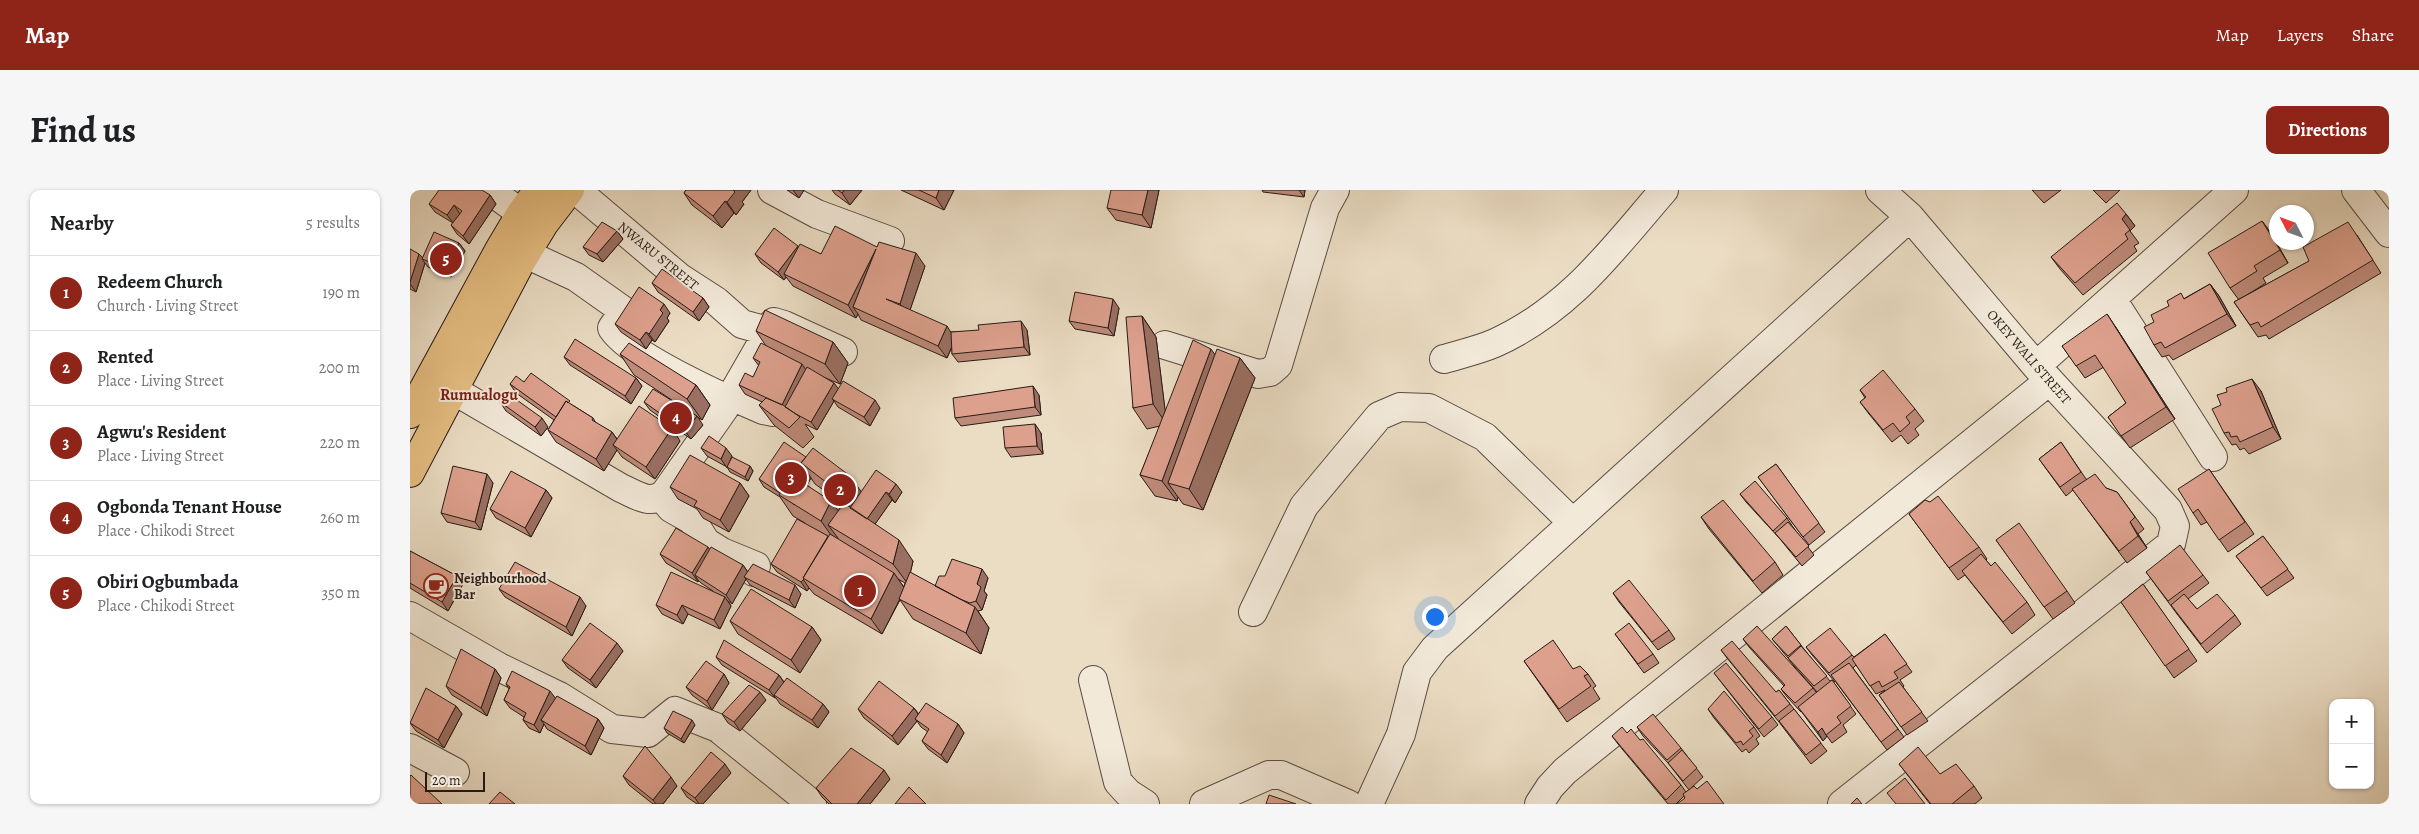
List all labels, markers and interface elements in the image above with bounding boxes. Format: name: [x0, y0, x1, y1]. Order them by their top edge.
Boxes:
text: Map: [25, 19, 69, 51]
text: Map: [2216, 23, 2249, 47]
text: Layers: [2277, 23, 2324, 47]
text: Share: [2352, 23, 2394, 47]
text: Find us: [30, 106, 136, 154]
button: Directions: [2266, 106, 2389, 154]
north arrow: [2269, 205, 2314, 250]
text: Nearby: [50, 209, 113, 237]
text: 5 results: [306, 212, 360, 234]
street label: NWARU STREET: [614, 217, 703, 295]
pin: 5: [430, 240, 462, 278]
text: Redeem Church: [97, 269, 223, 295]
text: 1: [63, 282, 69, 304]
text: 190 m: [322, 282, 360, 304]
text: Church · Living Street: [97, 295, 239, 317]
street label: OKEY WALI STREET: [1983, 306, 2076, 409]
text: Rented: [97, 344, 153, 370]
text: 2: [62, 357, 70, 379]
text: 200 m: [319, 357, 360, 379]
text: Place · Living Street: [97, 370, 224, 392]
district label: Rumualogu: [440, 384, 518, 406]
pin: 4: [660, 399, 692, 437]
text: Agwu's Resident: [97, 419, 226, 445]
text: 3: [63, 432, 69, 454]
text: 220 m: [320, 432, 360, 454]
text: Place · Living Street: [97, 445, 224, 467]
pin: 3: [775, 459, 807, 497]
pin: 2: [824, 471, 856, 509]
text: Ogbonda Tenant House: [97, 494, 282, 520]
text: 4: [62, 507, 70, 529]
text: 260 m: [320, 507, 360, 529]
text: Place · Chikodi Street: [97, 520, 235, 542]
text: Obiri Ogbumbada: [97, 569, 239, 595]
place label: Neighbourhood Bar: [454, 569, 547, 604]
pin: 1: [844, 572, 876, 610]
cafe icon: Neighbourhood Bar: [423, 573, 449, 599]
text: 5: [63, 582, 69, 604]
text: 350 m: [321, 582, 360, 604]
text: Place · Chikodi Street: [97, 595, 235, 617]
your location: [1422, 604, 1448, 630]
map controls: [2329, 699, 2374, 789]
button: +: [2329, 699, 2374, 744]
button: −: [2329, 744, 2374, 789]
scale bar: [425, 769, 485, 792]
text: 20 m: [432, 771, 461, 790]

